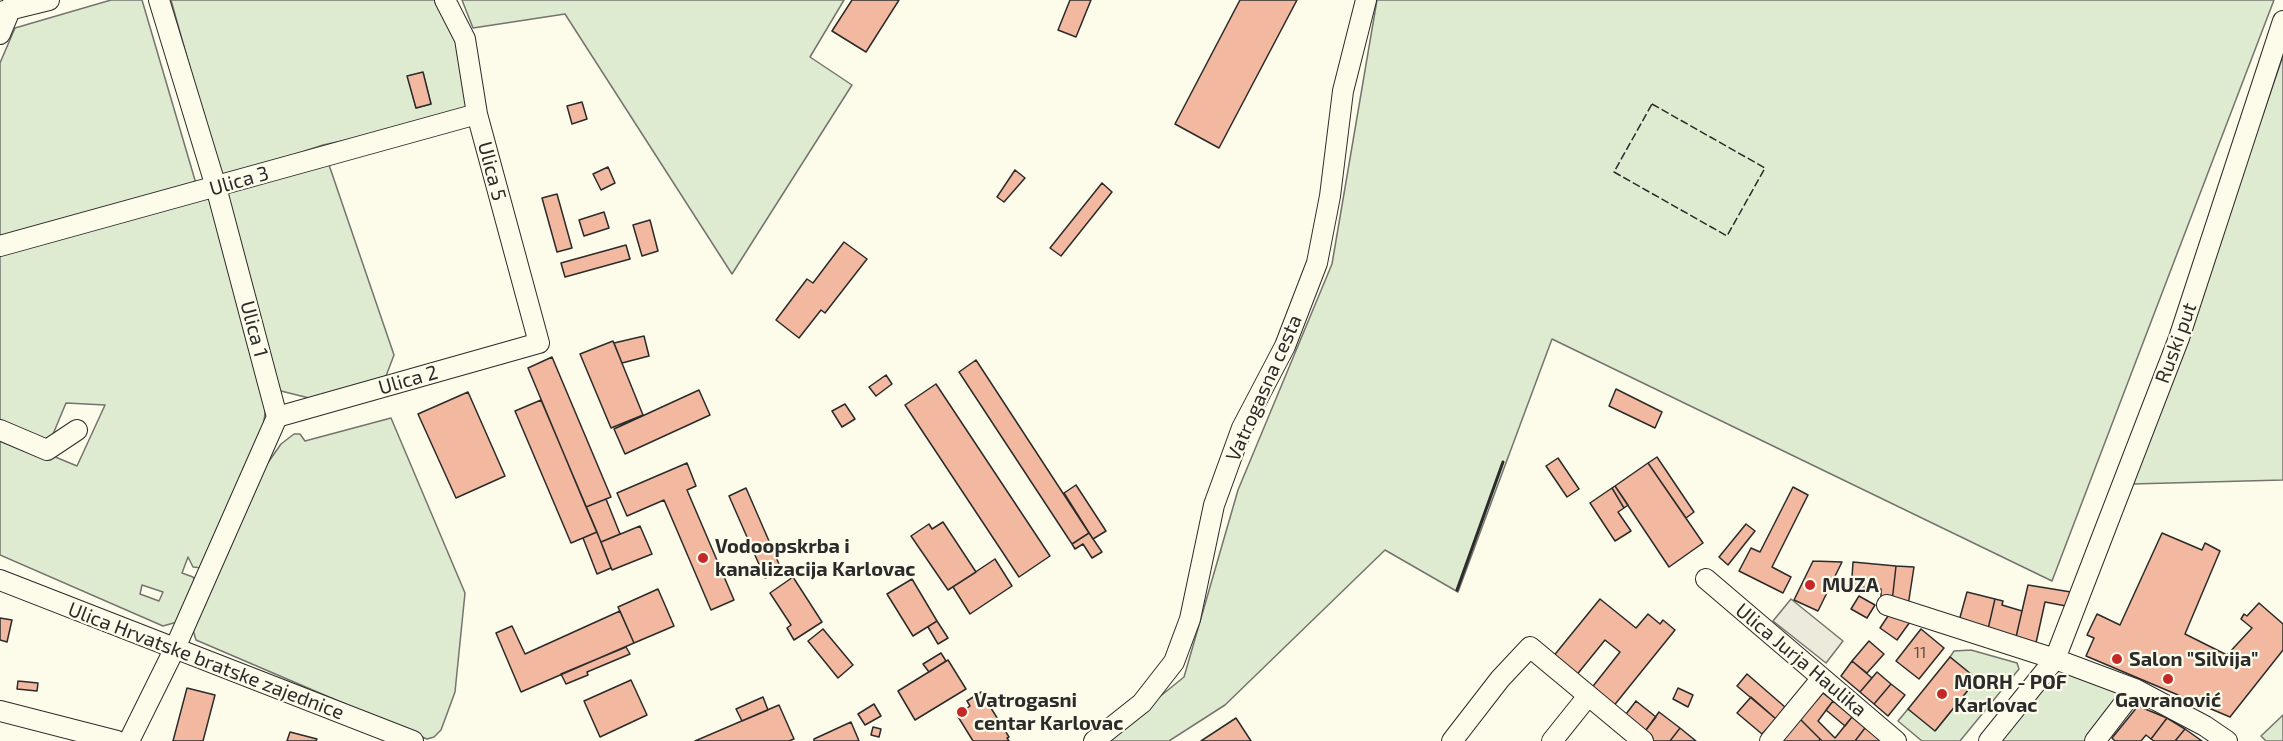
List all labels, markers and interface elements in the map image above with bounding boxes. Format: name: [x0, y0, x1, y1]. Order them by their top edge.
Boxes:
street label: Ulica 5: [473, 139, 511, 203]
street label: Ulica 3: [207, 161, 271, 201]
street label: Ulica 1: [235, 298, 273, 360]
street label: Ruski put: [2150, 299, 2202, 387]
street label: Vatrogasna cesta: [1221, 311, 1307, 465]
street label: Ulica 2: [376, 360, 440, 400]
place label: Vodoopskrba i kanalizacija Karlovac: [715, 534, 916, 581]
marker: Vodoopskrba i kanalizacija Karlovac: [696, 551, 710, 565]
place label: MUZA: [1822, 573, 1879, 597]
marker: MUZA: [1803, 578, 1817, 592]
street label: Ulica Hrvatske bratske zajednice: [65, 597, 347, 725]
street label: Ulica Jurja Haulika: [1731, 598, 1871, 722]
house number: 11: [1914, 643, 1926, 663]
place label: Salon "Silvija": [2129, 647, 2259, 671]
marker: Salon "Silvija": [2110, 652, 2124, 666]
place label: MORH - POF Karlovac: [1954, 670, 2067, 717]
marker: Gavranović: [2161, 672, 2175, 686]
marker: MORH - POF Karlovac: [1935, 687, 1949, 701]
place label: Vatrogasni centar Karlovac: [974, 688, 1123, 735]
place label: Gavranović: [2115, 688, 2221, 712]
marker: Vatrogasni centar Karlovac: [955, 705, 969, 719]

